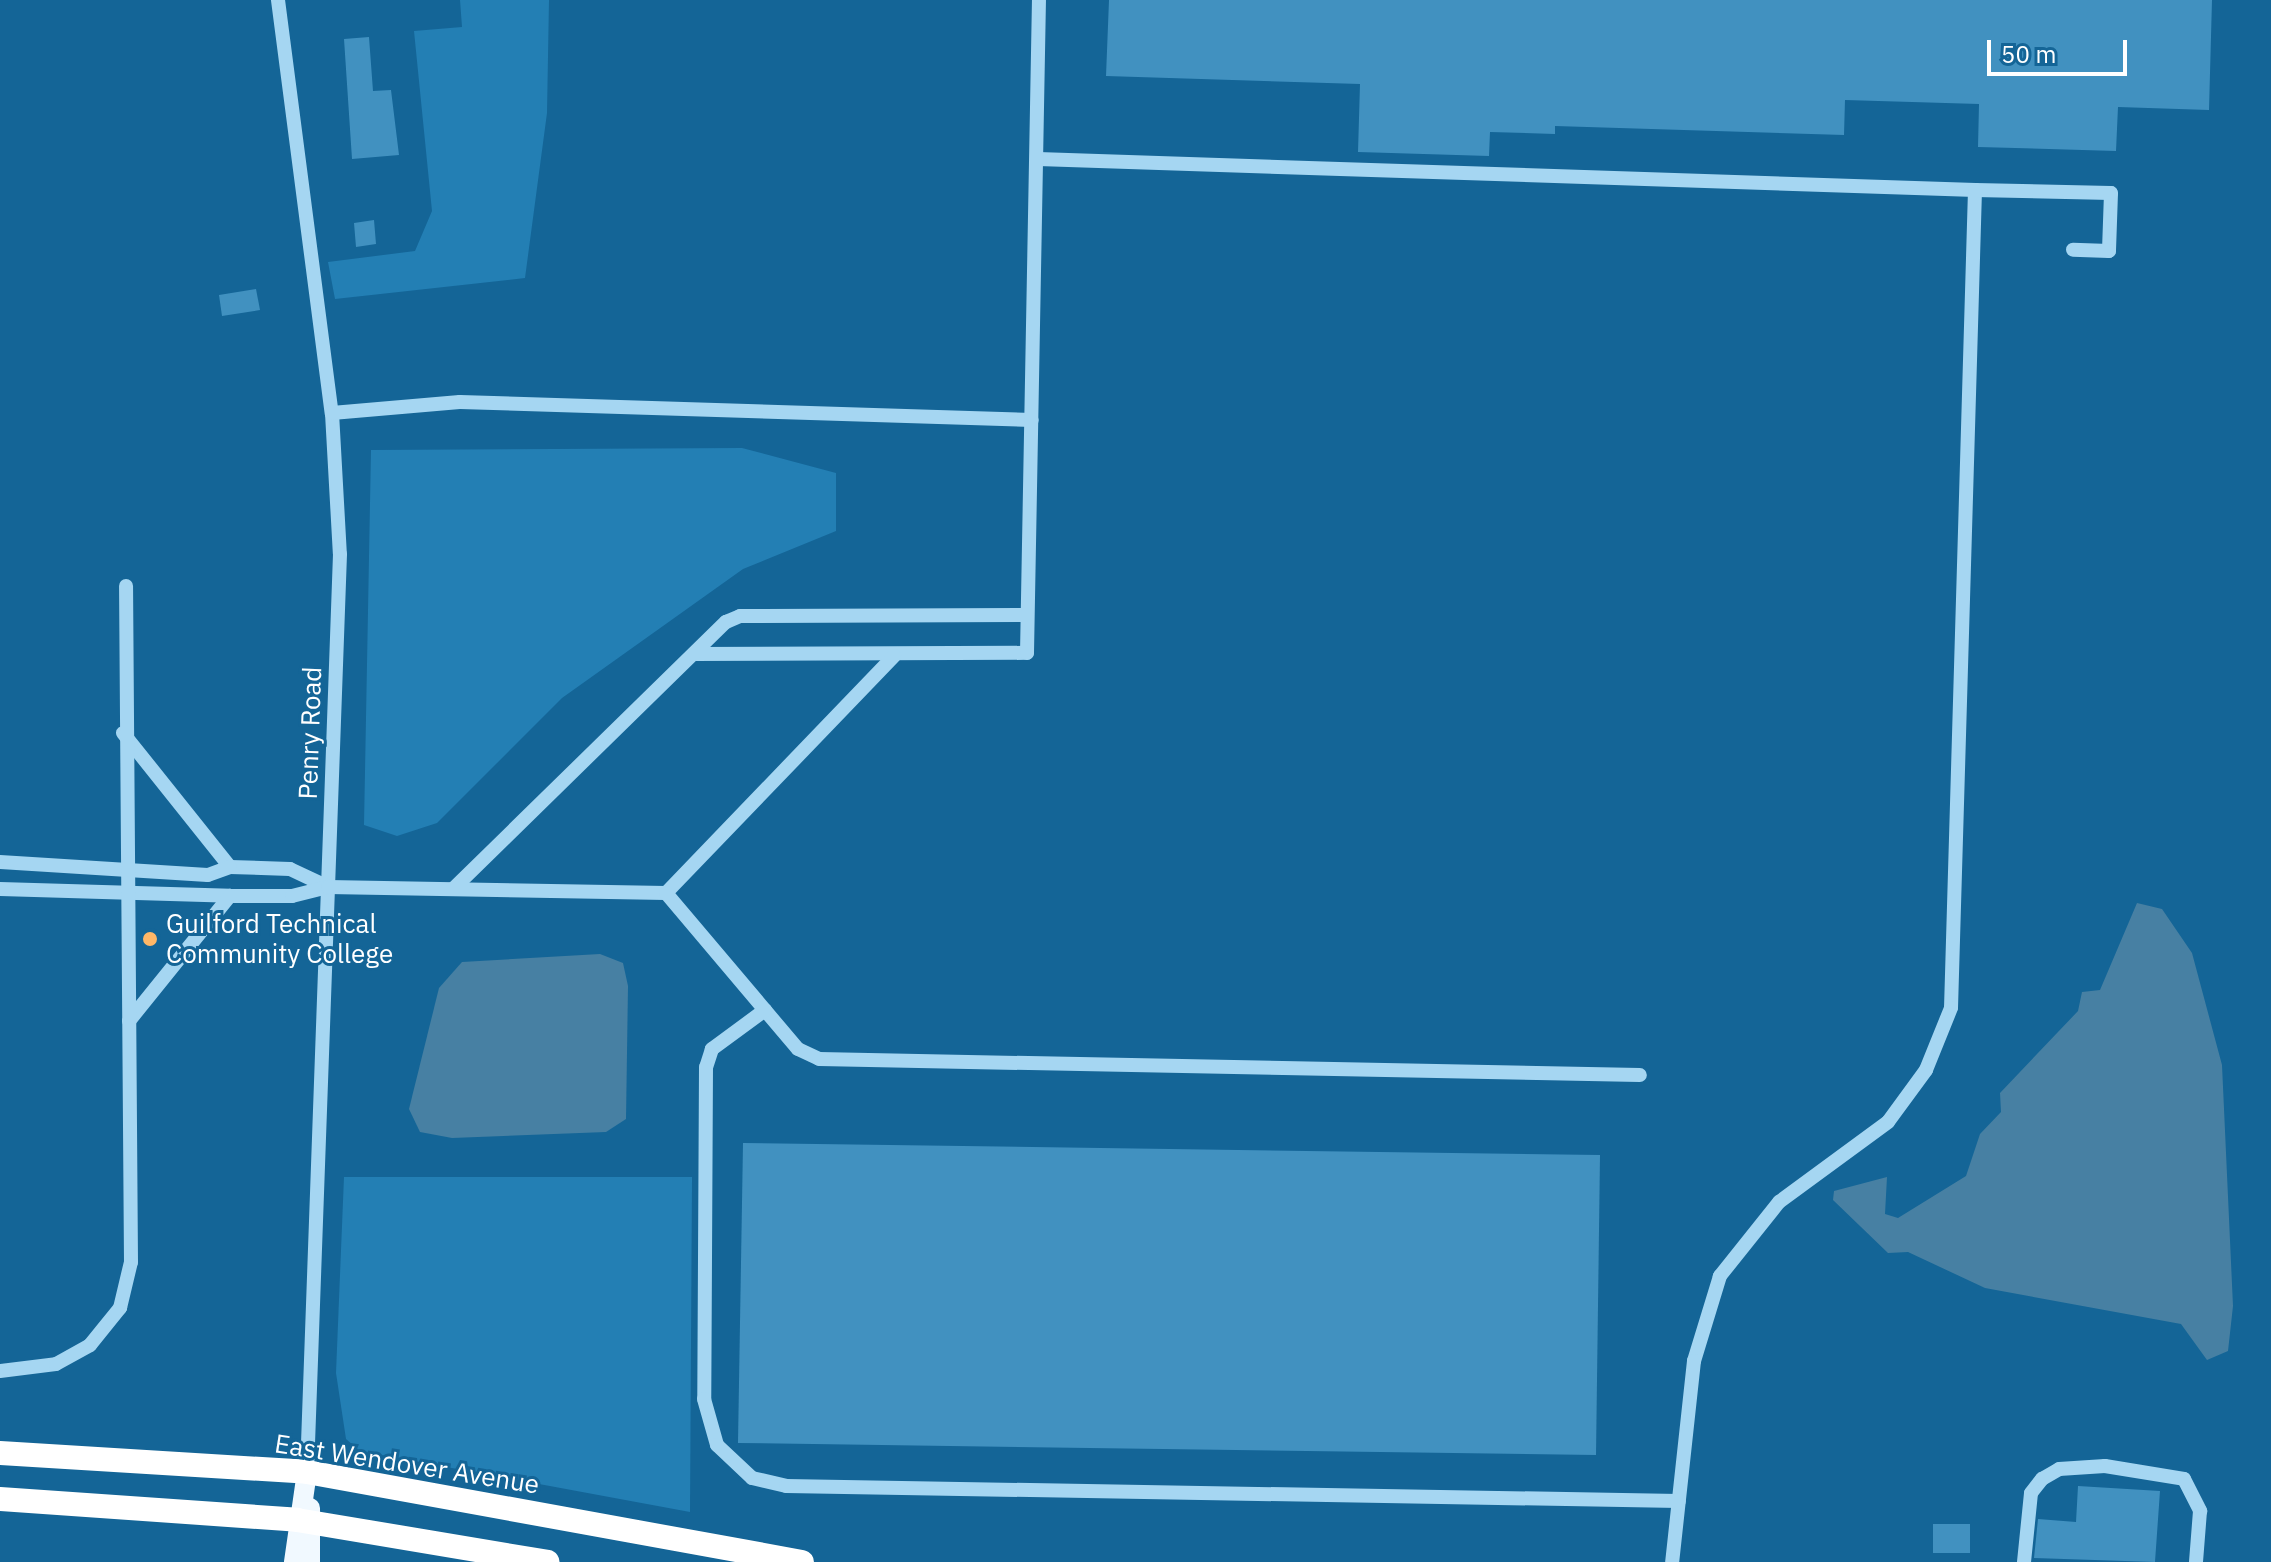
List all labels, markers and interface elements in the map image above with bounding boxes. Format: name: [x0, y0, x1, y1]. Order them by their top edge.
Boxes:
scale bar: [1991, 24, 2131, 74]
text: 50 m: [2001, 38, 2056, 70]
street label: Penry Road: [292, 666, 328, 800]
place label: Guilford Technical Community College: [166, 908, 393, 970]
marker: Guilford Technical Community College: [141, 930, 159, 948]
street label: East Wendover Avenue: [273, 1428, 541, 1500]

